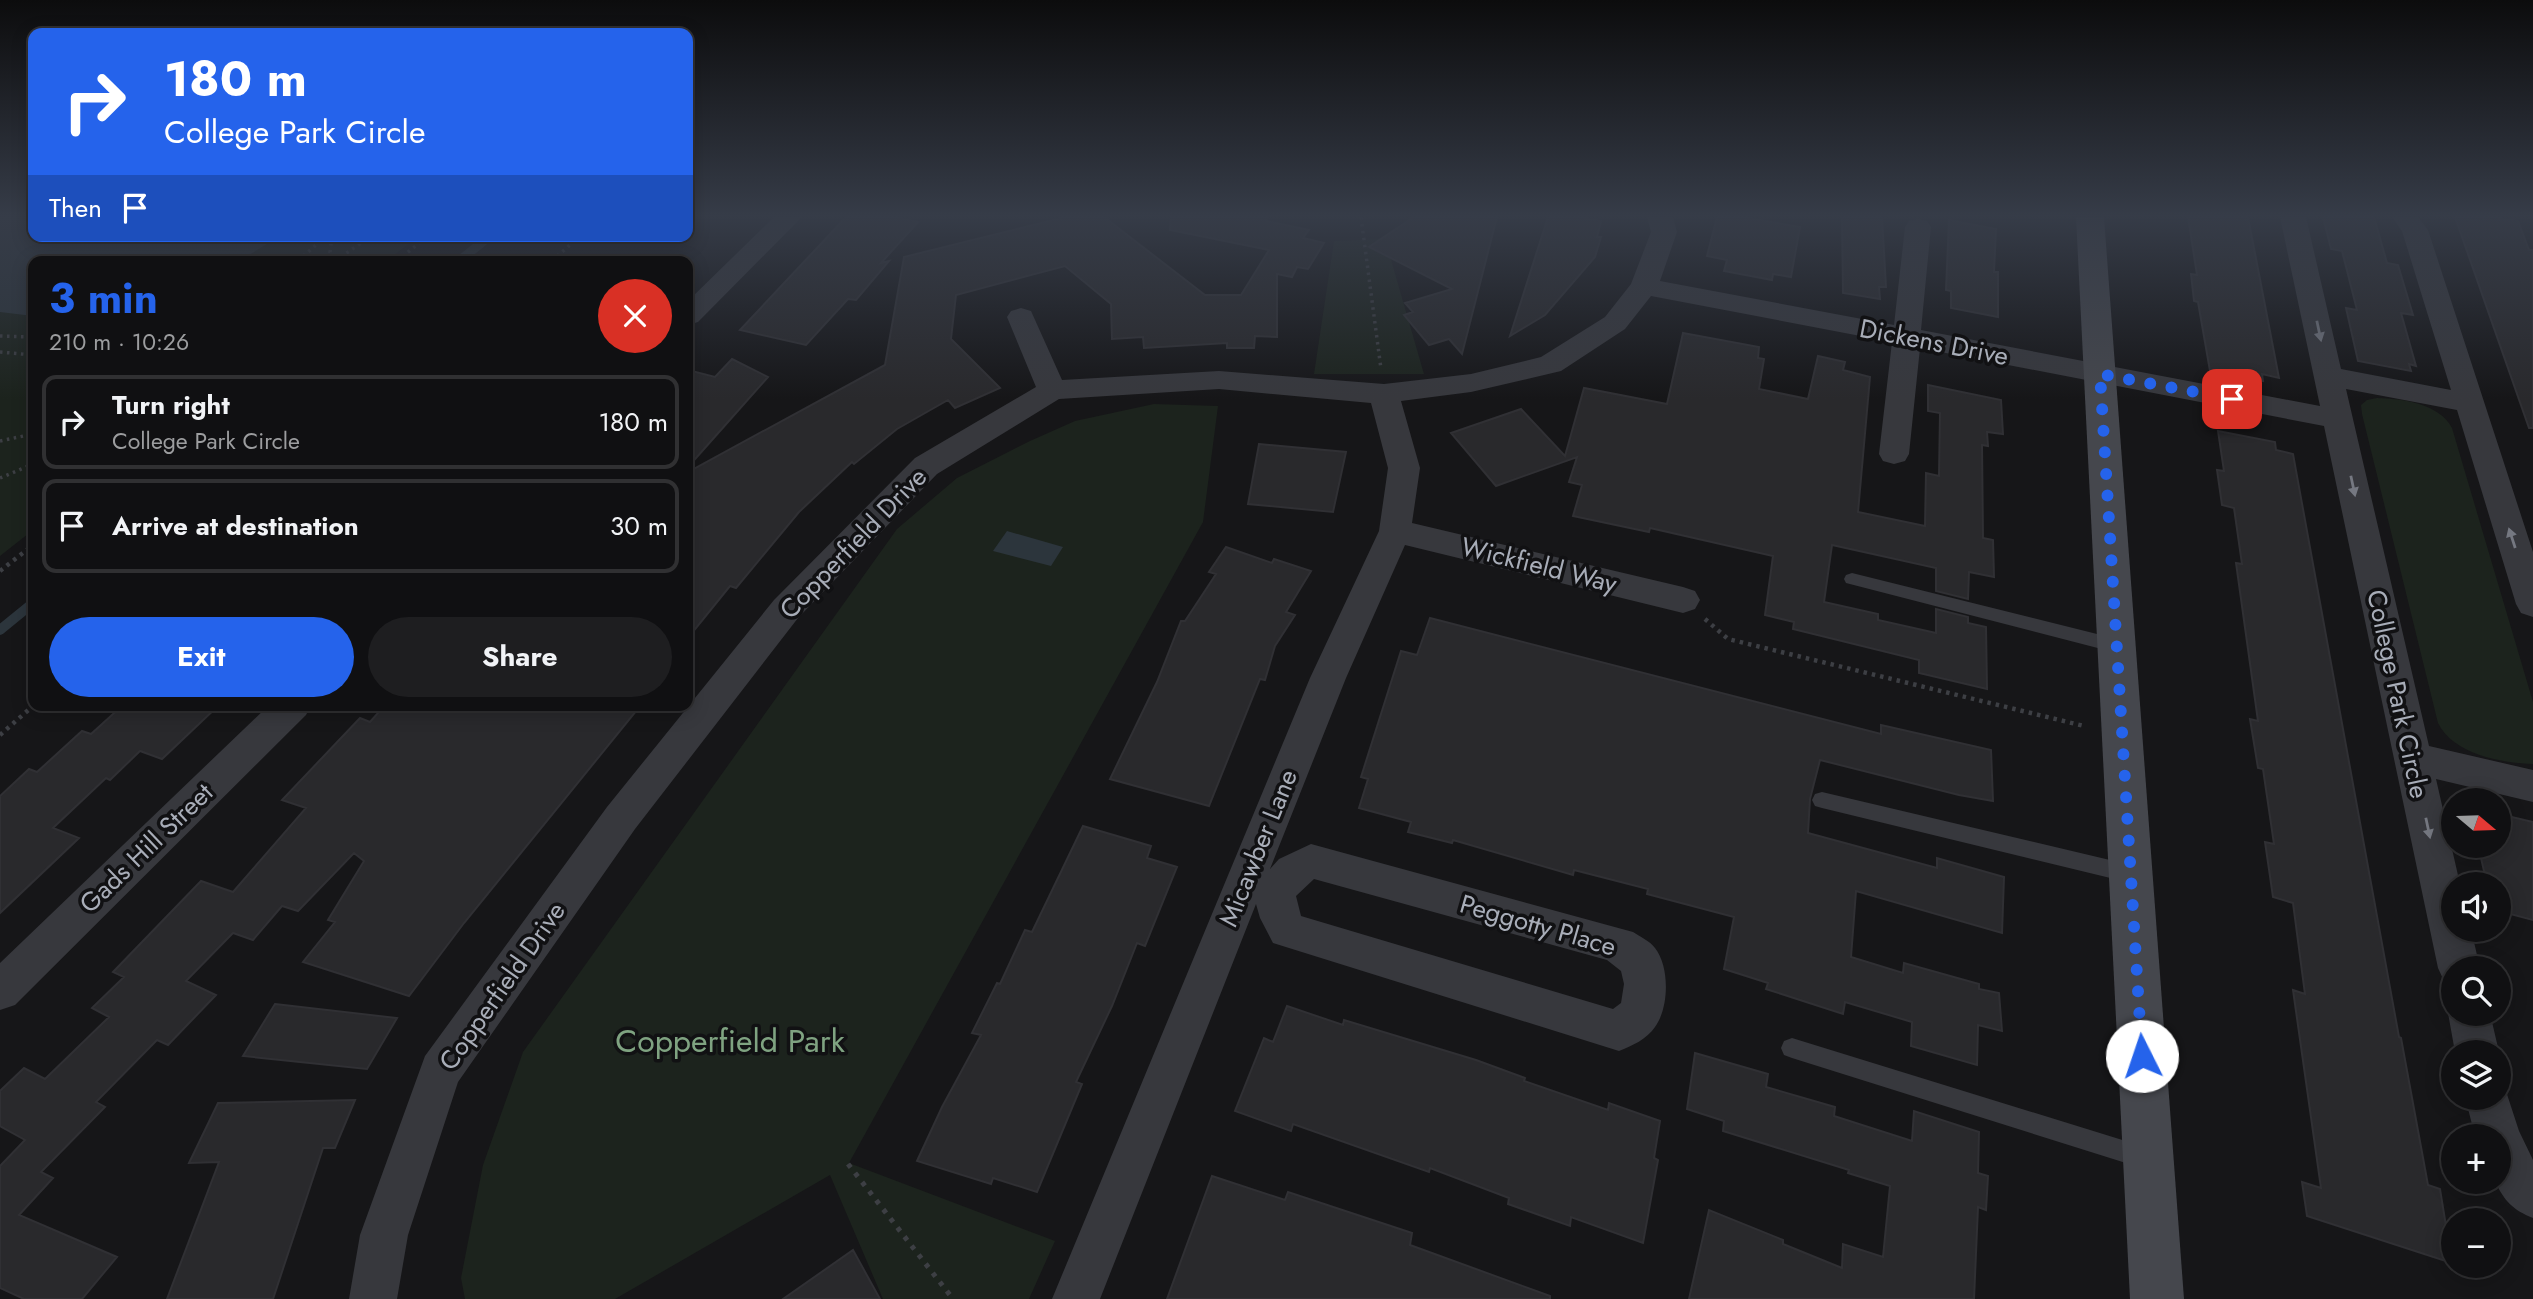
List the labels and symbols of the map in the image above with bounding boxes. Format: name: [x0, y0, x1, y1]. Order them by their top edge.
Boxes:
street label: Dickens Drive: [1856, 309, 2012, 375]
one-way arrow: [2313, 320, 2324, 342]
pin: [2202, 369, 2262, 429]
street label: Copperfield Drive: [771, 459, 935, 627]
one-way arrow: [2347, 475, 2358, 497]
street label: Wickfield Way: [1457, 527, 1622, 603]
one-way arrow: [2507, 528, 2517, 549]
street label: College Park Circle: [2357, 586, 2439, 802]
street label: Micawber Lane: [1209, 764, 1307, 932]
street label: Gads Hill Street: [71, 774, 222, 922]
north arrow: [2441, 788, 2511, 858]
one-way arrow: [2423, 817, 2434, 839]
street label: Peggotty Place: [1455, 885, 1621, 965]
street label: Copperfield Drive: [430, 894, 574, 1078]
park label: Copperfield Park: [615, 1018, 846, 1064]
position arrow: [2105, 1019, 2179, 1093]

